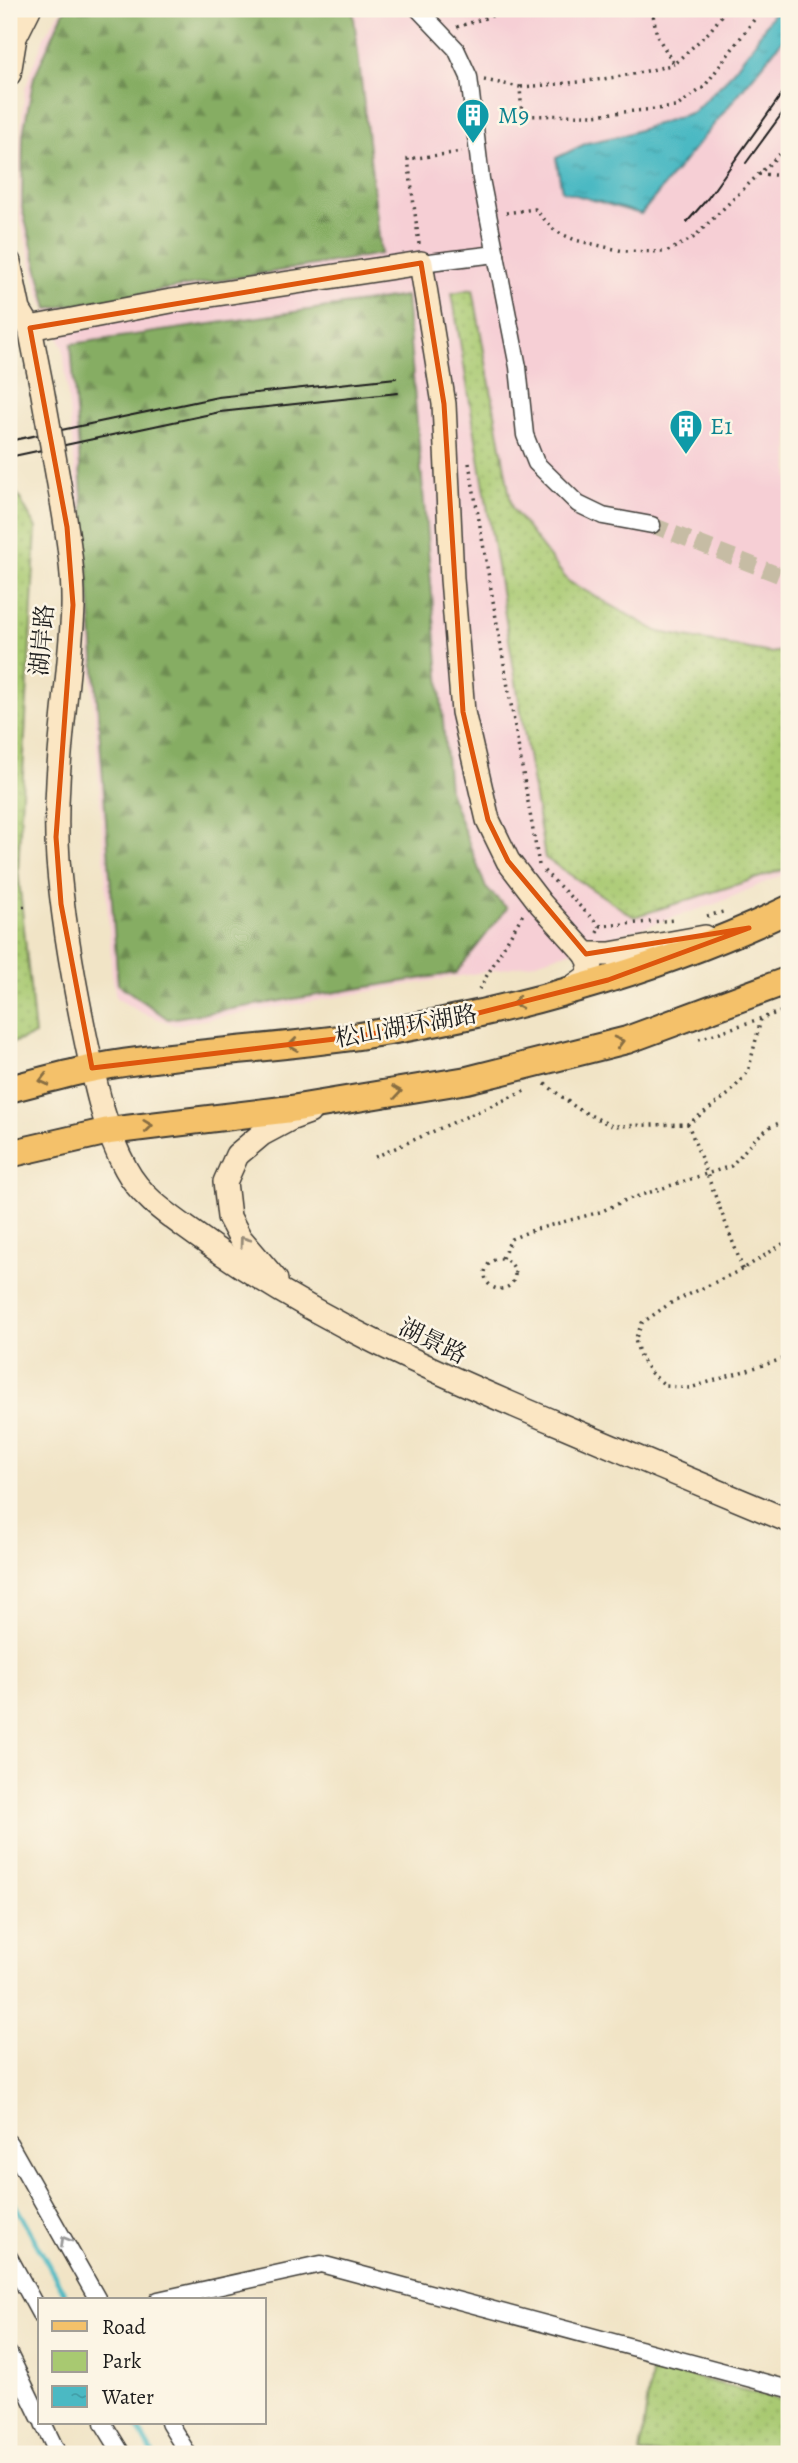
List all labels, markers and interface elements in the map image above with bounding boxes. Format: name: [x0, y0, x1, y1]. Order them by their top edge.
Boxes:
building icon: M9: [454, 96, 492, 145]
place label: M9: [498, 99, 529, 131]
building icon: E1: [667, 407, 705, 456]
place label: E1: [710, 410, 732, 442]
street label: 湖岸路: [23, 603, 61, 677]
one-way arrow: [511, 995, 523, 1009]
street label: 松山湖环湖路: [332, 998, 480, 1054]
one-way arrow: [613, 1036, 625, 1050]
one-way arrow: [288, 1037, 299, 1052]
one-way arrow: [38, 1072, 50, 1086]
one-way arrow: [391, 1085, 403, 1100]
one-way arrow: [142, 1119, 154, 1134]
one-way arrow: [240, 1236, 252, 1248]
street label: 湖景路: [394, 1311, 472, 1371]
one-way arrow: [60, 2236, 73, 2248]
legend: [38, 2298, 266, 2424]
text: Road: [102, 2313, 146, 2341]
text: Park: [102, 2347, 142, 2375]
text: Water: [101, 2383, 154, 2411]

